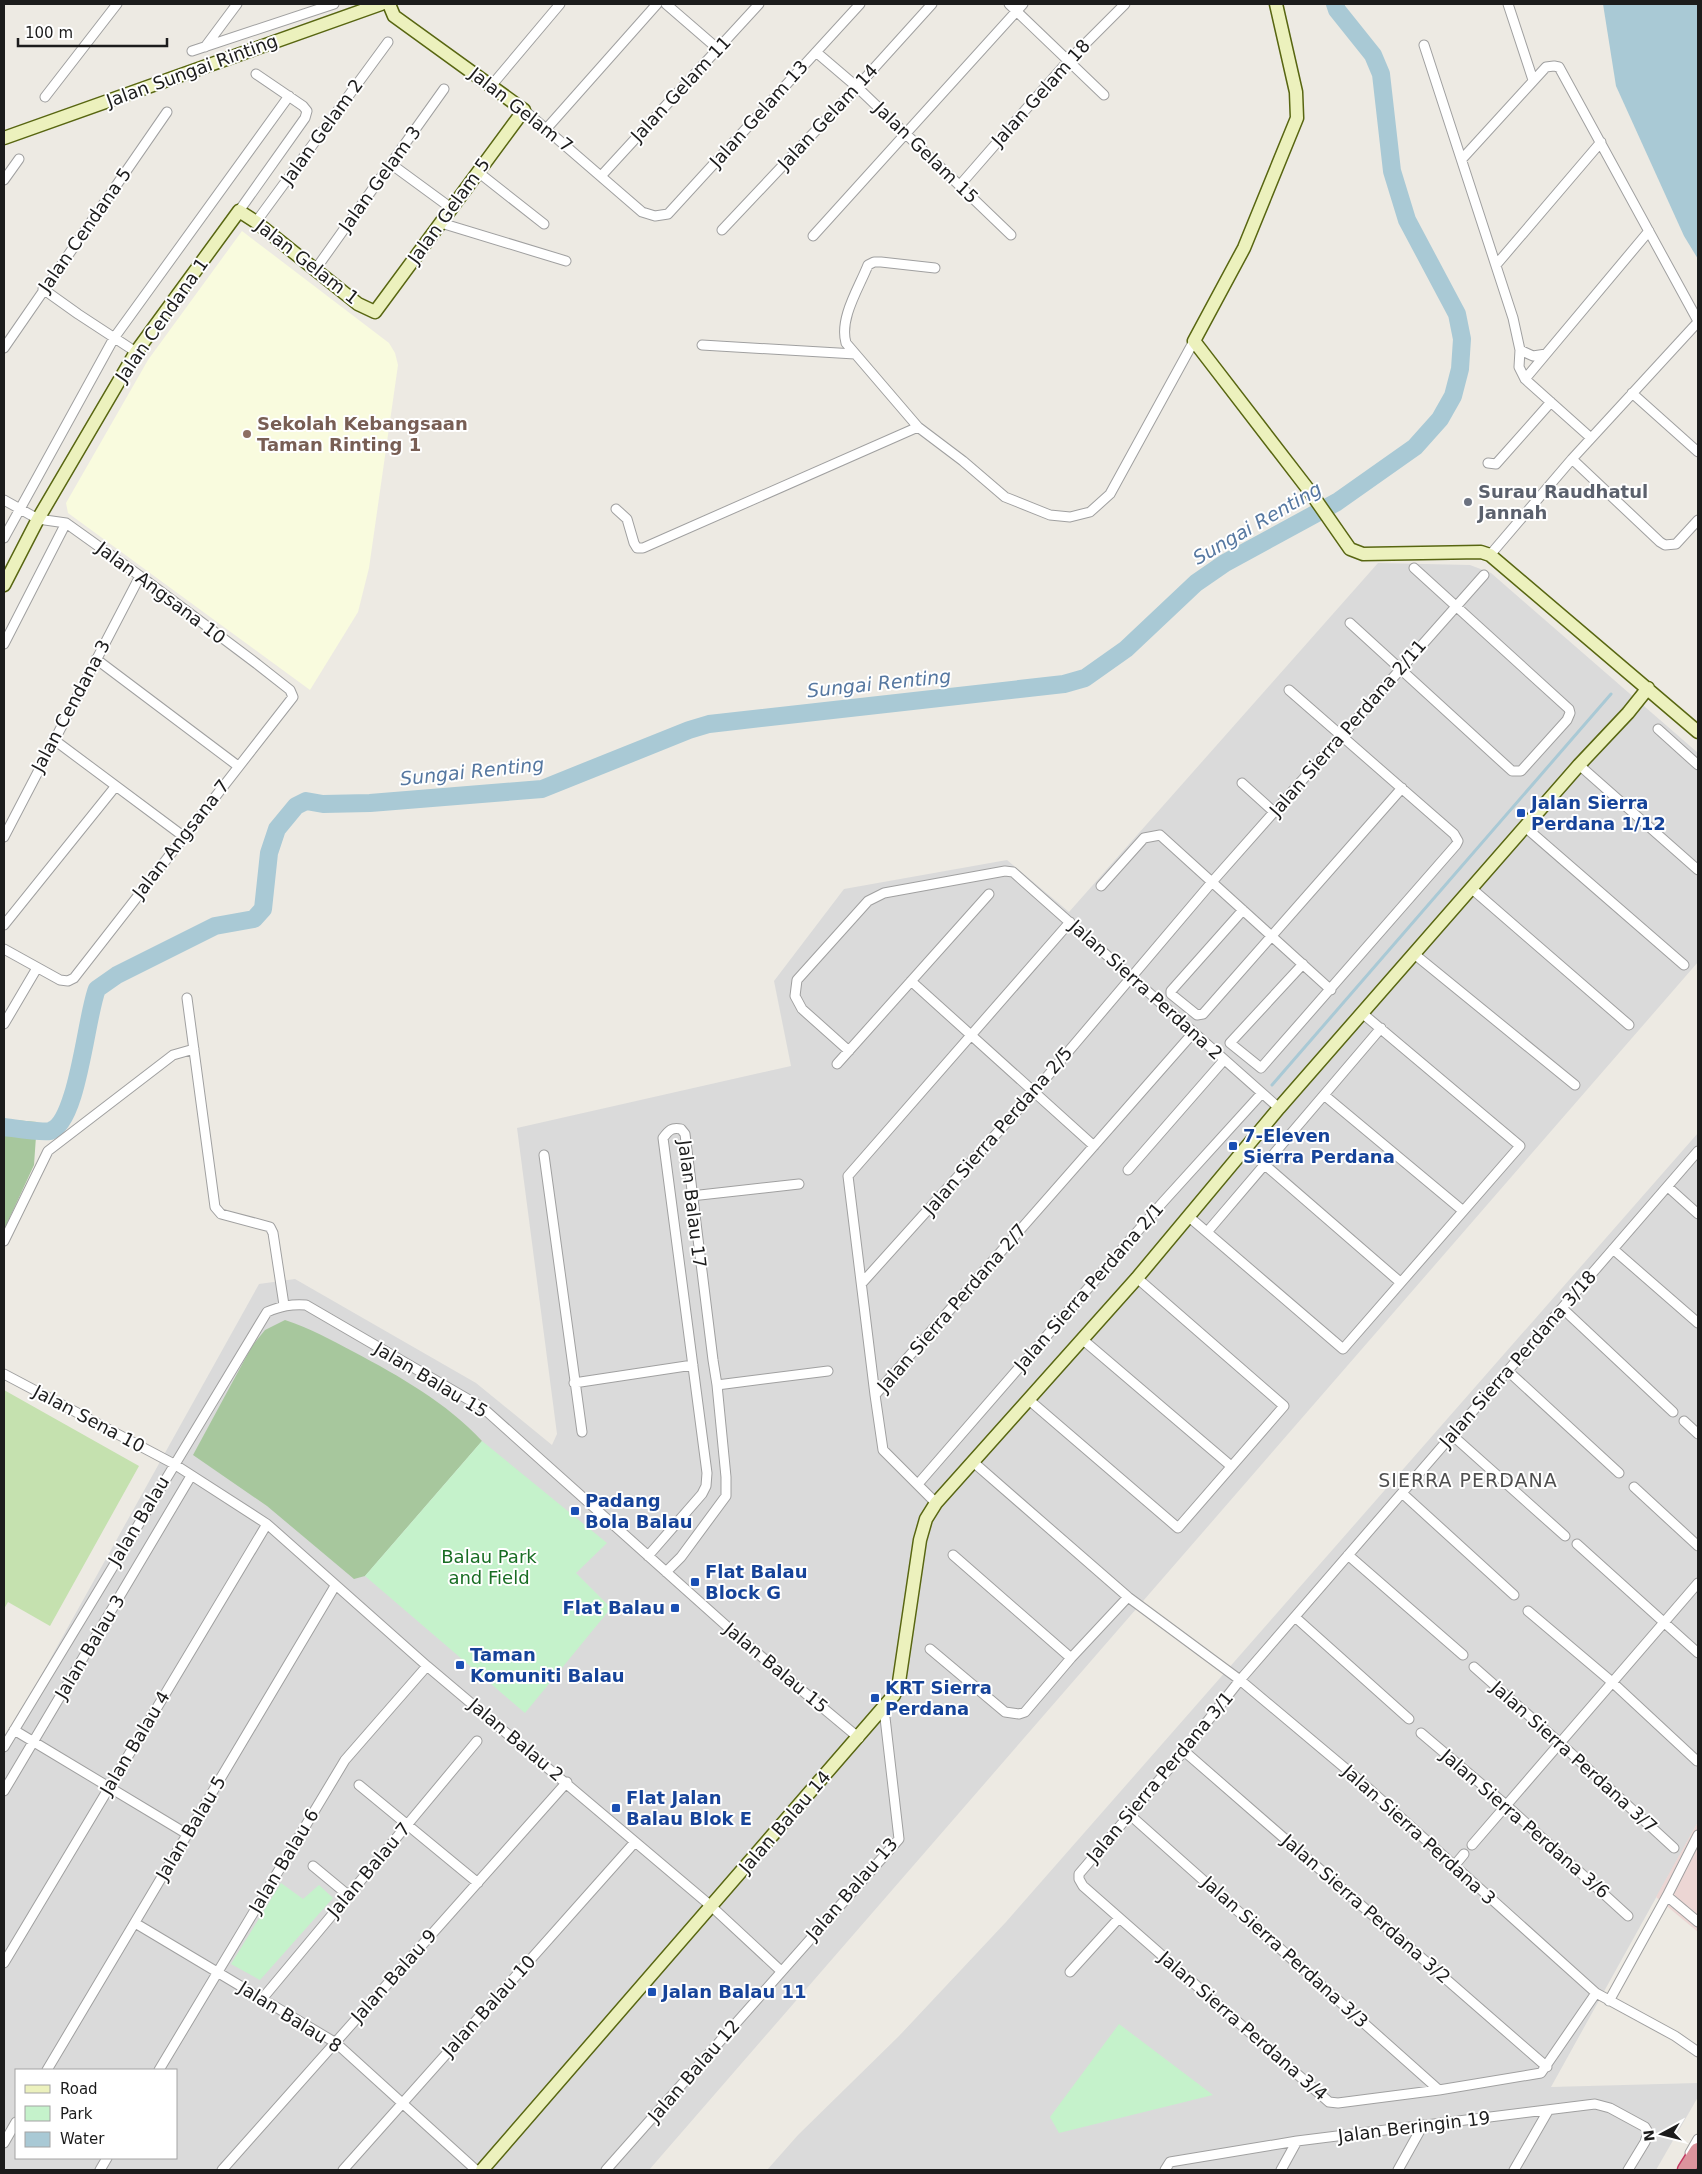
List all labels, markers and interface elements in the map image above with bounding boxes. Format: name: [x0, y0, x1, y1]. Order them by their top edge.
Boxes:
scale bar: [18, 15, 166, 47]
text: 100 m: [25, 24, 73, 42]
street label: Jalan Sungai Rinting: [102, 30, 280, 112]
street label: Jalan Gelam 11: [626, 32, 735, 147]
street label: Jalan Gelam 18: [986, 35, 1094, 151]
street label: Jalan Gelam 13: [704, 56, 812, 172]
street label: Jalan Gelam 14: [773, 60, 882, 175]
street label: Jalan Gelam 7: [465, 62, 577, 156]
street label: Jalan Gelam 2: [276, 75, 367, 189]
street label: Jalan Gelam 15: [869, 97, 983, 208]
street label: Jalan Gelam 3: [334, 122, 425, 236]
street label: Jalan Gelam 5: [403, 154, 494, 268]
street label: Jalan Cendana 5: [33, 164, 135, 297]
street label: Jalan Gelam 1: [251, 214, 363, 308]
street label: Jalan Cendana 1: [110, 254, 212, 387]
place label: Sekolah Kebangsaan Taman Rinting 1: [257, 413, 468, 455]
marker: Sekolah Kebangsaan Taman Rinting 1: [241, 428, 253, 440]
water label: Sungai Renting: [1189, 477, 1325, 569]
place label: Surau Raudhatul Jannah: [1476, 481, 1648, 523]
marker: Surau Raudhatul Jannah: [1462, 496, 1474, 508]
street label: Jalan Angsana 10: [92, 537, 230, 648]
street label: Jalan Sierra Perdana 2/11: [1264, 635, 1430, 821]
street label: Jalan Cendana 3: [26, 636, 114, 776]
water label: Sungai Renting: [806, 664, 952, 702]
water label: Sungai Renting: [399, 752, 545, 790]
street label: Jalan Angsana 7: [127, 775, 233, 903]
place label: Jalan Sierra Perdana 1/12: [1529, 792, 1666, 834]
marker: Jalan Sierra Perdana 1/12: [1515, 807, 1527, 819]
street label: Jalan Sierra Perdana 2: [1065, 915, 1227, 1064]
street label: Jalan Sierra Perdana 2/5: [918, 1042, 1076, 1220]
place label: 7-Eleven Sierra Perdana: [1243, 1125, 1395, 1167]
street label: Jalan Balau 17: [674, 1138, 711, 1269]
marker: 7-Eleven Sierra Perdana: [1227, 1140, 1239, 1152]
street label: Jalan Sierra Perdana 2/1: [1009, 1198, 1167, 1376]
street label: Jalan Sierra Perdana 2/7: [872, 1219, 1030, 1397]
street label: Jalan Sierra Perdana 3/18: [1434, 1266, 1600, 1452]
street label: Jalan Balau 15: [370, 1337, 492, 1422]
street label: Jalan Sena 10: [29, 1380, 148, 1457]
district label: SIERRA PERDANA: [1378, 1469, 1558, 1491]
street label: Jalan Balau: [103, 1472, 173, 1570]
place label: Padang Bola Balau: [585, 1490, 693, 1532]
marker: Padang Bola Balau: [569, 1505, 581, 1517]
park label: Balau Park and Field: [441, 1546, 537, 1588]
place label: Flat Balau Block G: [705, 1561, 807, 1603]
marker: Flat Balau Block G: [689, 1576, 701, 1588]
street label: Jalan Balau 3: [50, 1591, 129, 1703]
place label: Flat Balau: [563, 1597, 665, 1618]
marker: Flat Balau: [669, 1602, 681, 1614]
street label: Jalan Balau 15: [719, 1617, 832, 1717]
place label: Taman Komuniti Balau: [470, 1644, 625, 1686]
marker: Taman Komuniti Balau: [454, 1659, 466, 1671]
street label: Jalan Sierra Perdana 3/7: [1486, 1676, 1662, 1837]
place label: KRT Sierra Perdana: [885, 1677, 992, 1719]
street label: Jalan Balau 4: [95, 1687, 174, 1799]
street label: Jalan Sierra Perdana 3/1: [1081, 1687, 1237, 1867]
marker: KRT Sierra Perdana: [869, 1692, 881, 1704]
street label: Jalan Balau 2: [464, 1693, 568, 1785]
street label: Jalan Sierra Perdana 3/6: [1436, 1744, 1614, 1902]
street label: Jalan Sierra Perdana 3: [1338, 1760, 1500, 1909]
street label: Jalan Balau 14: [734, 1766, 835, 1878]
street label: Jalan Balau 5: [151, 1772, 230, 1884]
place label: Flat Jalan Balau Blok E: [626, 1787, 752, 1829]
marker: Flat Jalan Balau Blok E: [610, 1802, 622, 1814]
street label: Jalan Balau 6: [244, 1805, 323, 1917]
street label: Jalan Balau 7: [322, 1818, 414, 1922]
street label: Jalan Sierra Perdana 3/2: [1277, 1829, 1455, 1987]
street label: Jalan Balau 13: [801, 1833, 902, 1945]
street label: Jalan Sierra Perdana 3/3: [1197, 1871, 1373, 2032]
street label: Jalan Balau 9: [346, 1925, 441, 2027]
street label: Jalan Sierra Perdana 3/4: [1154, 1946, 1332, 2104]
street label: Jalan Balau 10: [437, 1951, 540, 2061]
street label: Jalan Balau 8: [234, 1976, 346, 2057]
place label: Jalan Balau 11: [660, 1981, 807, 2002]
marker: Jalan Balau 11: [646, 1986, 658, 1998]
street label: Jalan Balau 12: [643, 2015, 744, 2127]
legend: [15, 2069, 178, 2159]
text: Road: [60, 2080, 98, 2098]
text: Park: [60, 2105, 93, 2123]
street label: Jalan Beringin 19: [1336, 2107, 1491, 2146]
north arrow: [1637, 2109, 1687, 2159]
text: N: [1640, 2129, 1658, 2142]
text: Water: [60, 2130, 105, 2148]

